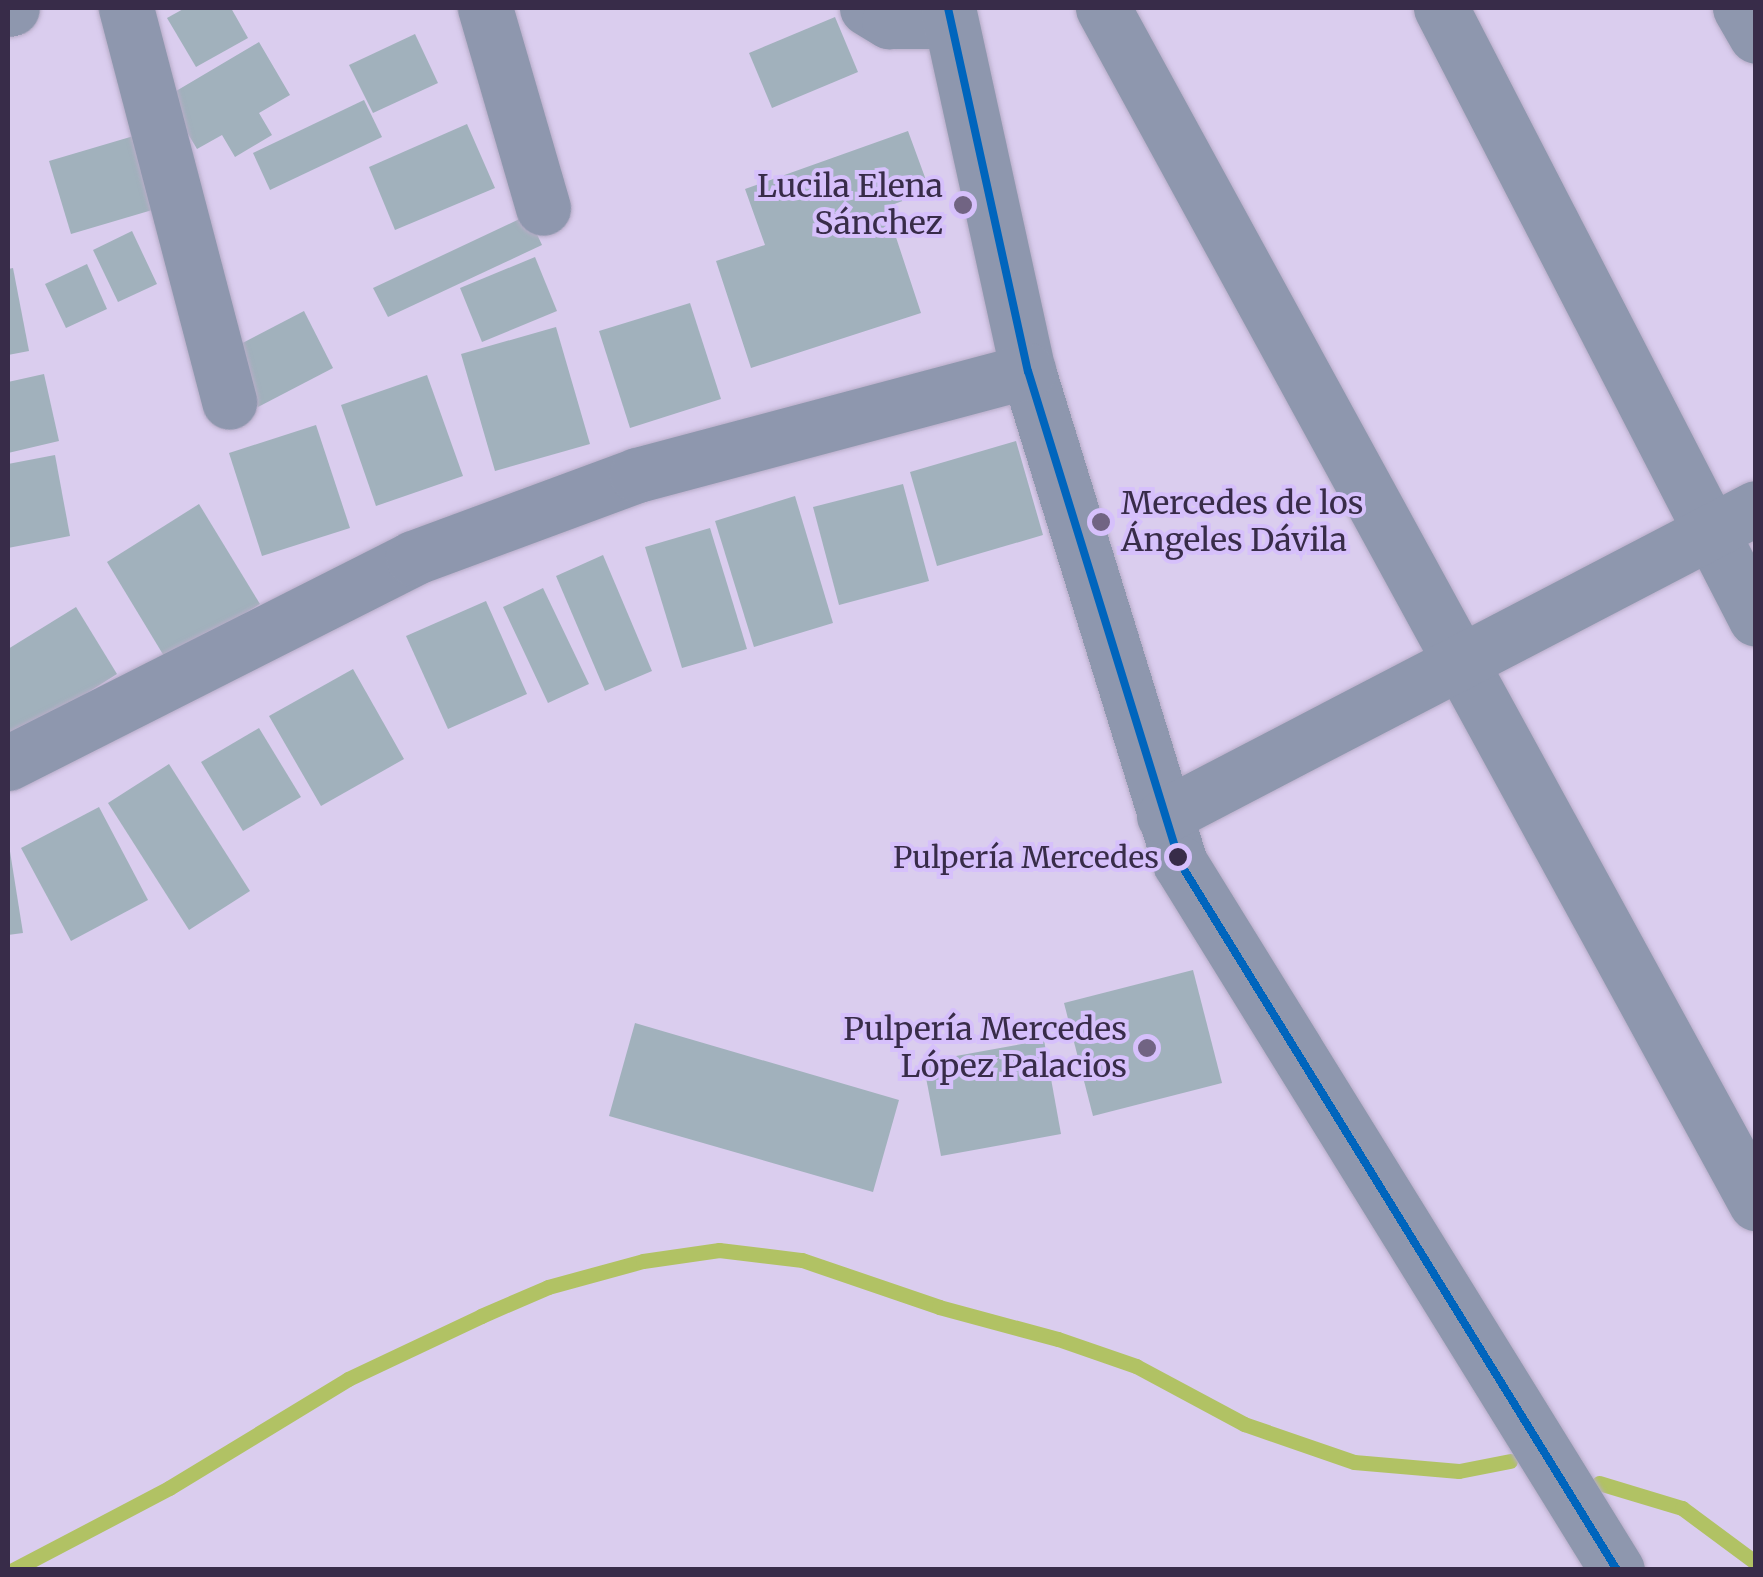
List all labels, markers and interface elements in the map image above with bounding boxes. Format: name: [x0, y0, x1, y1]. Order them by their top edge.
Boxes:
place label: Lucila Elena Sánchez: [757, 168, 943, 243]
marker: Lucila Elena Sánchez: [952, 194, 974, 216]
place label: Mercedes de los Ángeles Dávila: [1121, 485, 1363, 560]
marker: Mercedes de los Ángeles Dávila: [1090, 511, 1112, 533]
place label: Pulpería Mercedes: [893, 839, 1159, 875]
marker: Pulpería Mercedes: [1168, 847, 1188, 867]
place label: Pulpería Mercedes López Palacios: [843, 1011, 1127, 1086]
marker: Pulpería Mercedes López Palacios: [1136, 1037, 1158, 1059]

